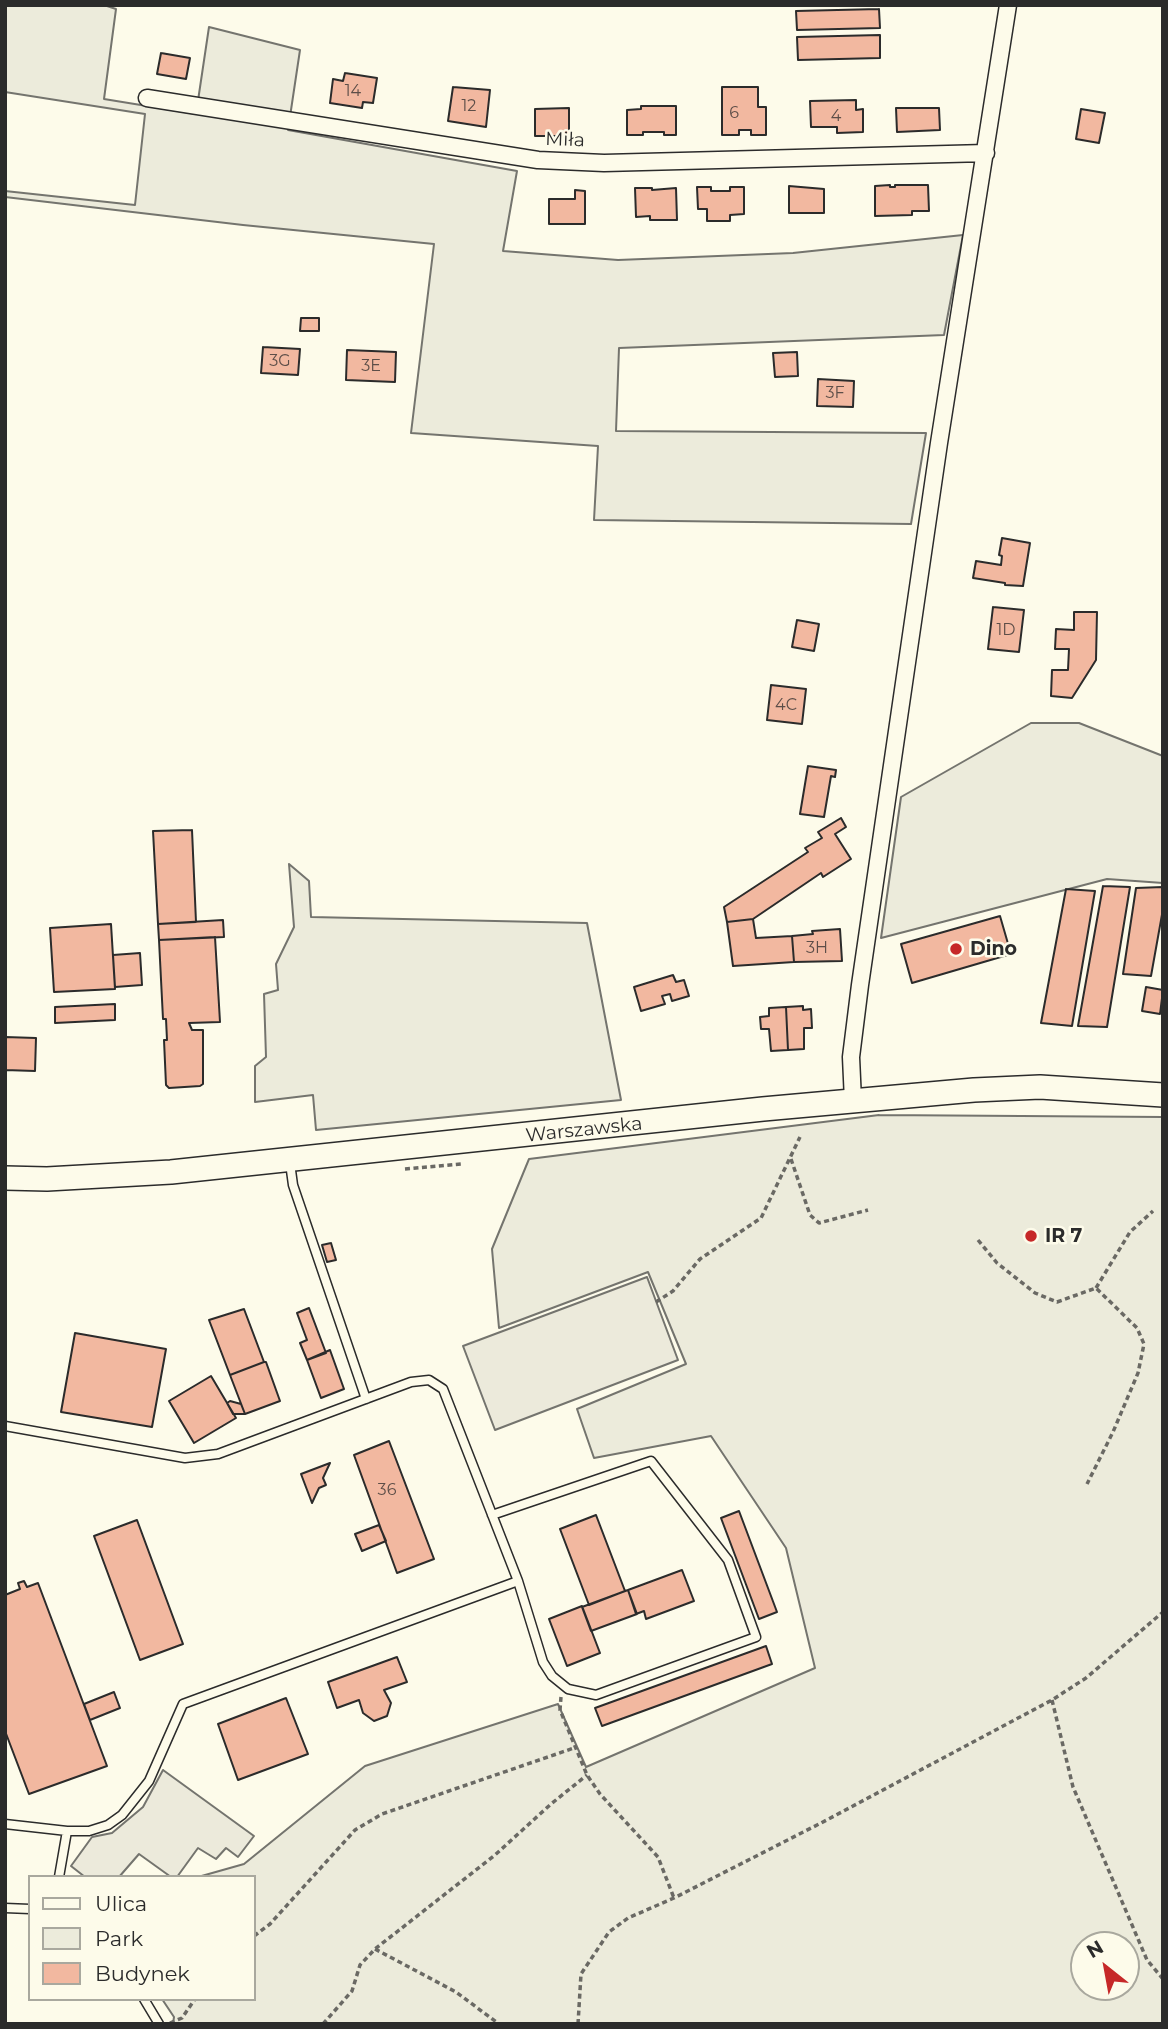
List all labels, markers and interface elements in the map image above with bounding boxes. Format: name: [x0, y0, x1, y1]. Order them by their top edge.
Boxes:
house number: 14: [345, 81, 361, 101]
house number: 12: [462, 96, 476, 116]
house number: 6: [729, 103, 739, 123]
house number: 4: [831, 106, 841, 126]
street label: Miła: [545, 128, 585, 152]
house number: 3G: [269, 351, 291, 371]
house number: 3E: [361, 356, 381, 376]
house number: 3F: [825, 383, 845, 403]
house number: 1D: [997, 620, 1015, 640]
house number: 4C: [775, 695, 797, 715]
house number: 3H: [806, 938, 828, 958]
place label: Dino: [970, 938, 1017, 960]
marker: Dino: [948, 941, 964, 957]
street label: Warszawska: [525, 1113, 643, 1147]
place label: IR 7: [1045, 1225, 1082, 1247]
marker: IR 7: [1023, 1228, 1039, 1244]
house number: 36: [378, 1480, 396, 1500]
legend: [28, 1875, 256, 2001]
text: Ulica: [95, 1891, 147, 1916]
text: Park: [95, 1926, 143, 1951]
north arrow: [1070, 1931, 1140, 2001]
text: N: [1082, 1935, 1107, 1963]
text: Budynek: [95, 1961, 190, 1986]

